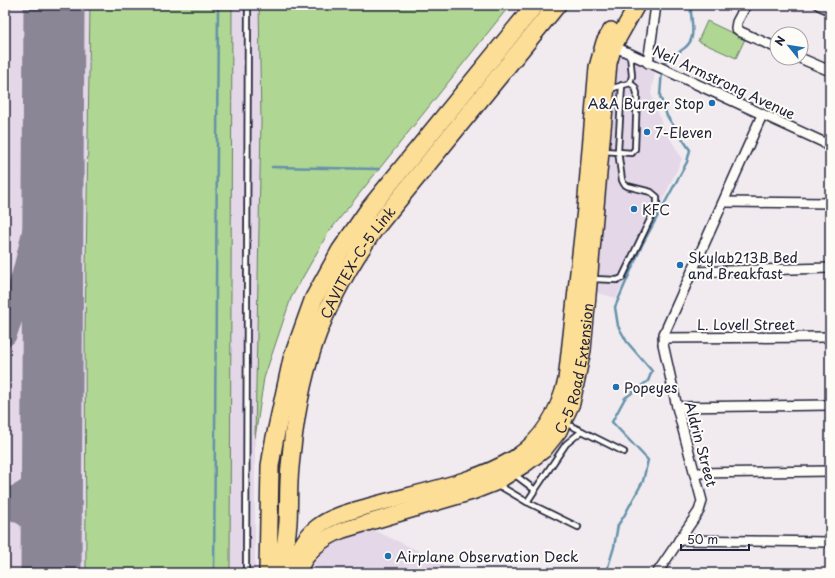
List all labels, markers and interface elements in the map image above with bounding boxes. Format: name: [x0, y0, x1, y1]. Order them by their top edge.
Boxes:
north arrow: [769, 26, 809, 66]
street label: Neil Armstrong Avenue: [651, 42, 797, 122]
place label: A&A Burger Stop: [588, 93, 704, 114]
marker: A&A Burger Stop: [707, 98, 717, 108]
place label: 7-Eleven: [655, 122, 712, 143]
marker: 7-Eleven: [642, 127, 652, 137]
place label: KFC: [642, 199, 670, 220]
street label: CAVITEX–C-5 Link: [314, 201, 400, 322]
marker: KFC: [629, 204, 639, 214]
place label: Skylab213B Bed and Breakfast: [688, 247, 798, 284]
marker: Skylab213B Bed and Breakfast: [675, 260, 685, 270]
street label: C-5 Road Extension: [549, 302, 598, 437]
street label: L. Lovell Street: [697, 314, 795, 335]
place label: Popeyes: [624, 377, 677, 398]
marker: Popeyes: [611, 382, 621, 392]
street label: Aldrin Street: [680, 399, 723, 489]
scale bar: [681, 526, 749, 552]
text: 50 m: [687, 530, 718, 548]
place label: Airplane Observation Deck: [396, 546, 579, 567]
marker: Airplane Observation Deck: [383, 551, 393, 561]

